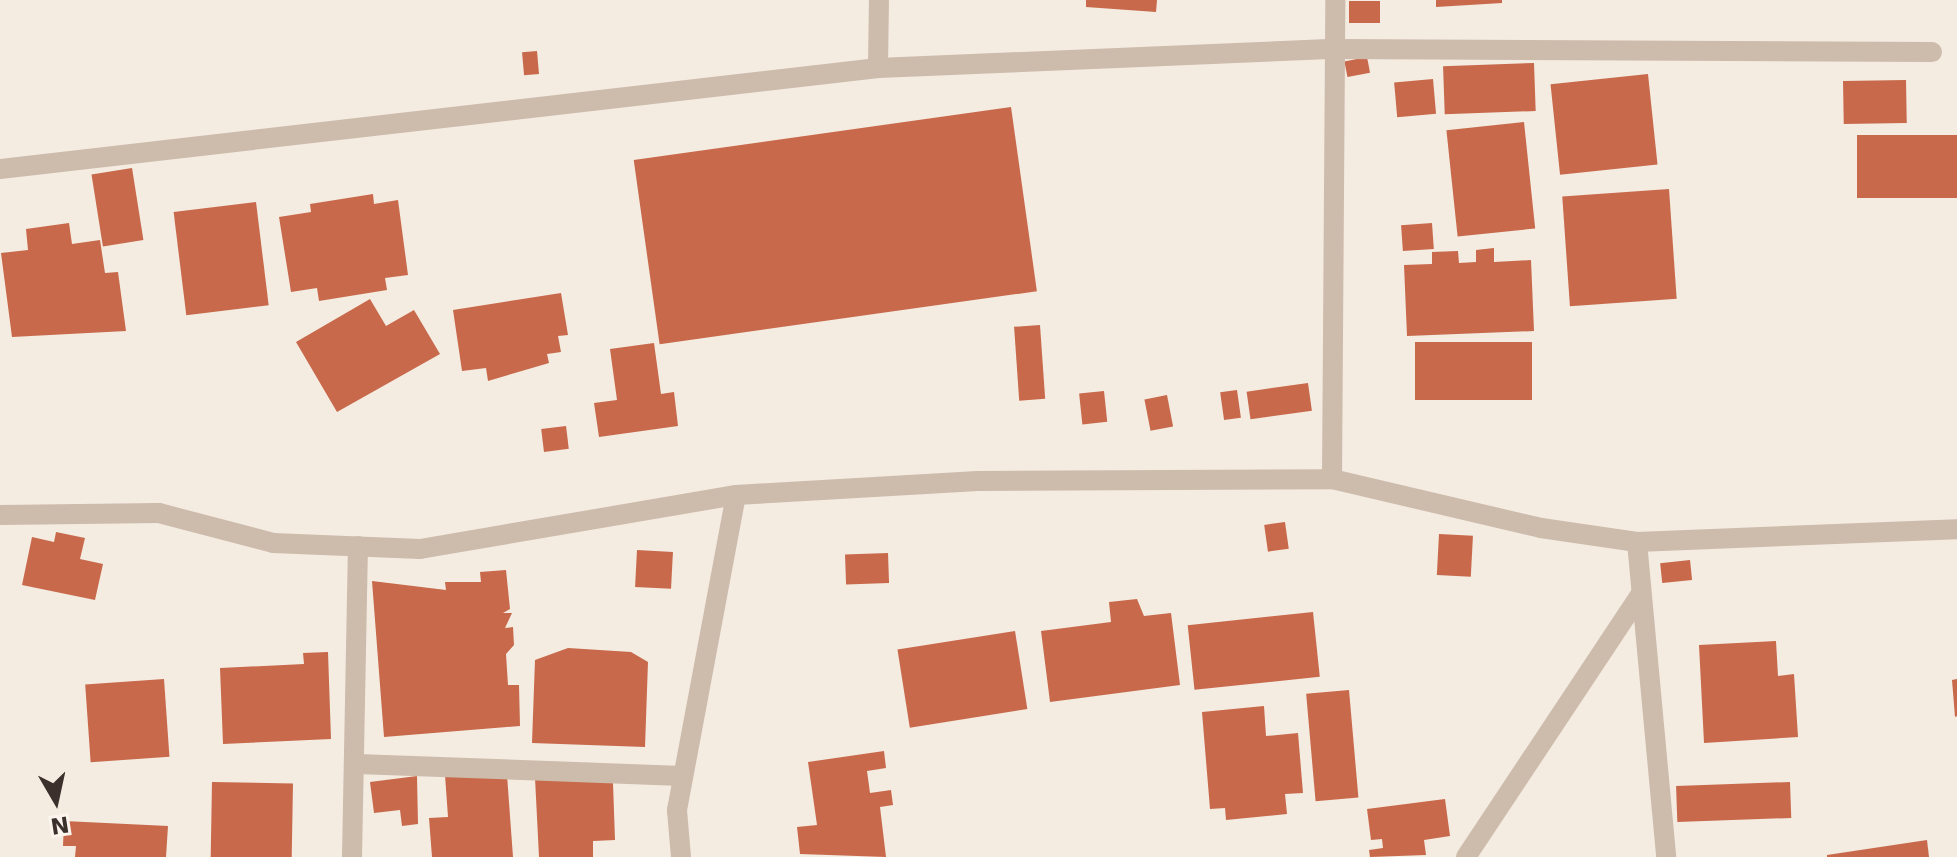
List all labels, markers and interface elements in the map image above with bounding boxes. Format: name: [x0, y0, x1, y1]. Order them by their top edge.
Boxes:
north arrow: [16, 761, 96, 841]
text: N: [49, 811, 71, 839]

